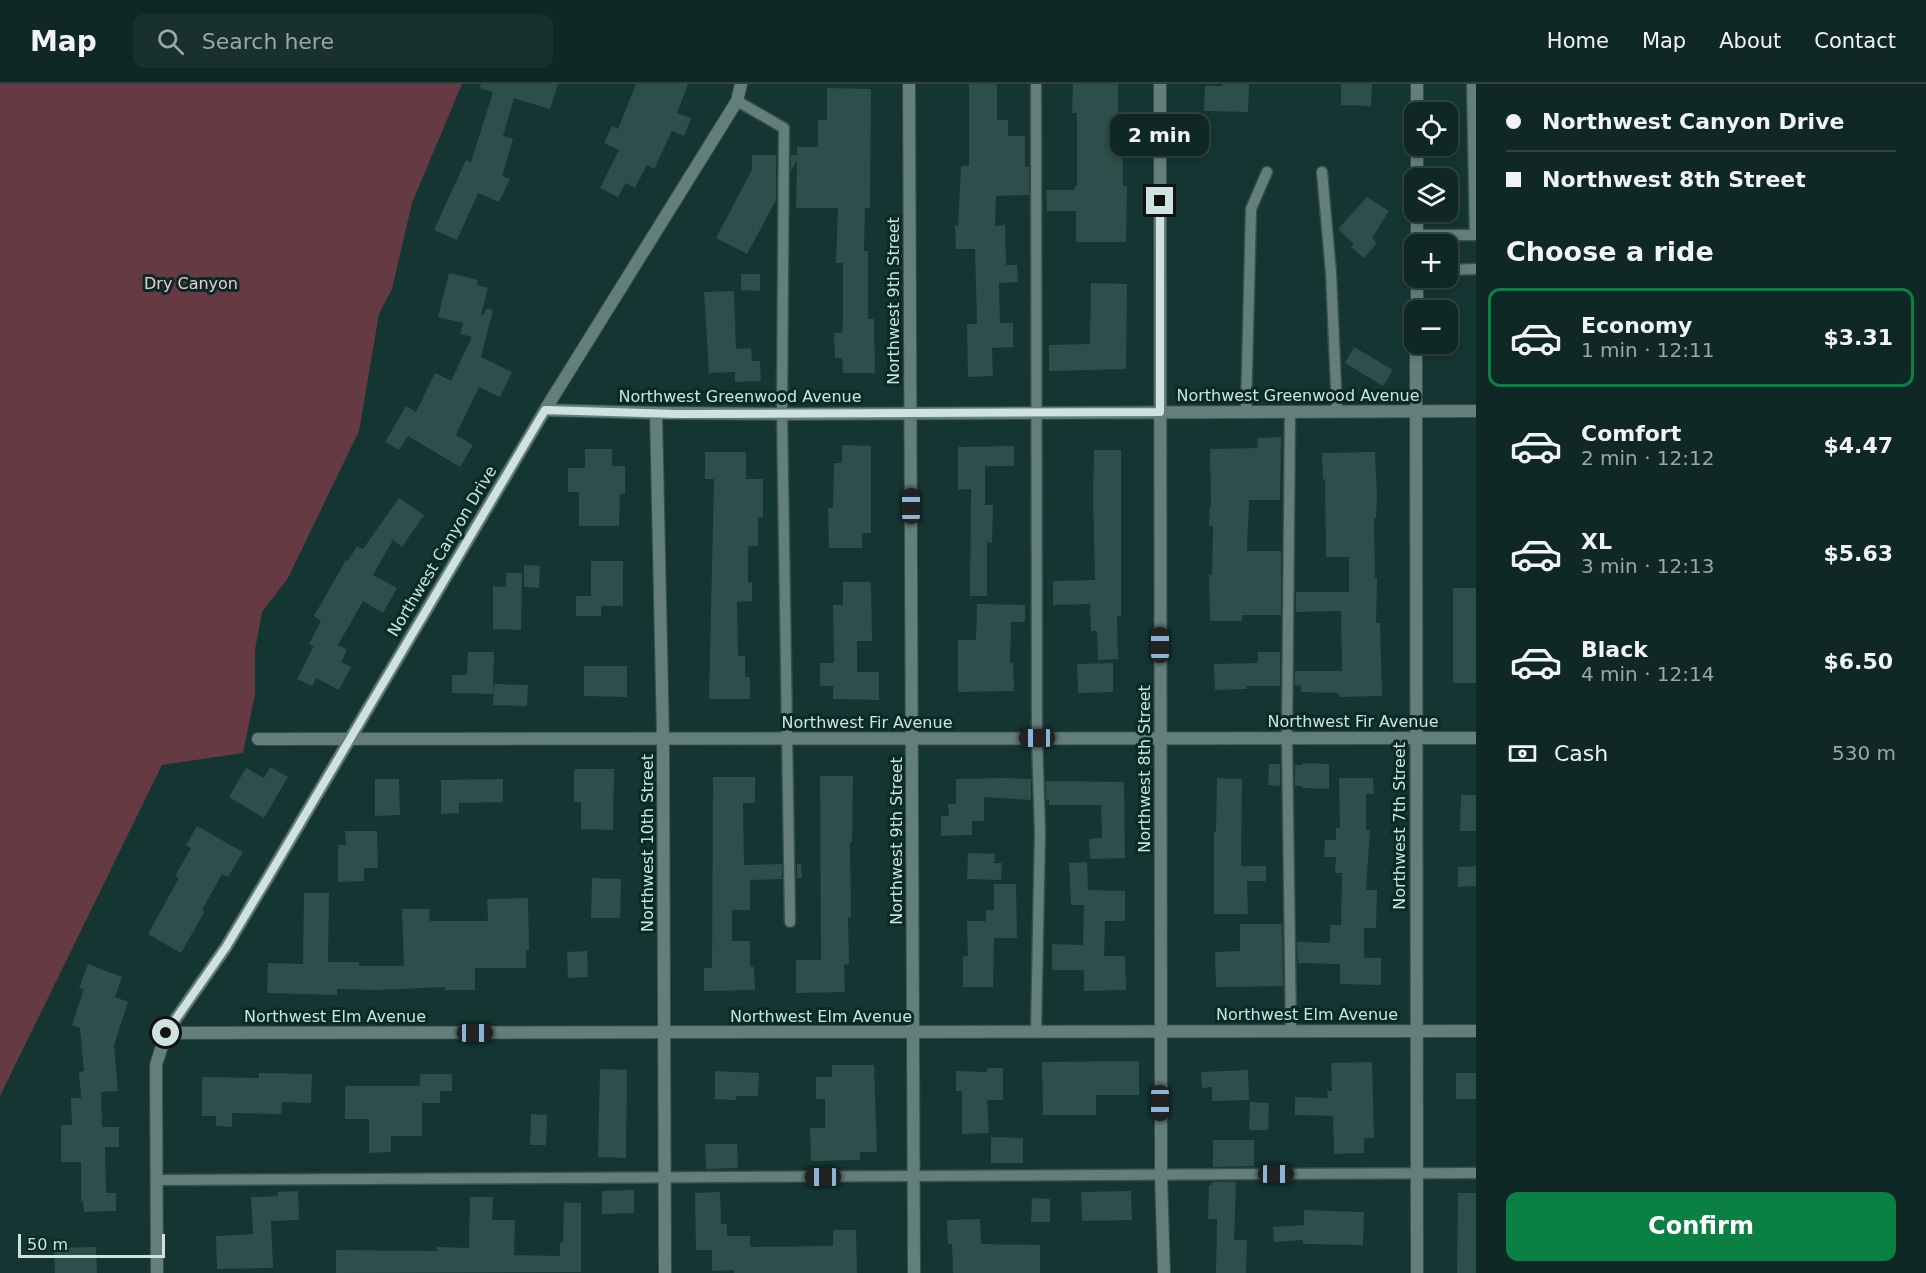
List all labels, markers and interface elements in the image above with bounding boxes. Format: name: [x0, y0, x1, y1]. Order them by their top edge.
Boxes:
search box: [133, 14, 553, 68]
text: Map: [30, 25, 97, 58]
icon: search: [154, 25, 187, 58]
text: Search here: [202, 29, 334, 54]
text: Home: [1547, 29, 1609, 53]
text: Map: [1642, 29, 1686, 53]
text: About: [1719, 29, 1781, 53]
text: Contact: [1814, 29, 1896, 53]
map controls: [1404, 102, 1458, 354]
button: locate: [1404, 102, 1458, 156]
text: Northwest Canyon Drive: [1542, 109, 1844, 134]
callout: 2 min: [1110, 114, 1210, 156]
text: 2 min: [1128, 123, 1191, 147]
text: Northwest 8th Street: [1542, 167, 1806, 192]
button: layers: [1404, 168, 1458, 222]
route end: [1146, 187, 1173, 214]
street label: Northwest 9th Street: [884, 217, 903, 385]
button: +: [1404, 234, 1458, 288]
text: Choose a ride: [1506, 236, 1714, 267]
park label: Dry Canyon: [144, 274, 238, 293]
button: −: [1404, 300, 1458, 354]
icon: car: [1509, 311, 1563, 365]
text: Economy: [1581, 313, 1692, 338]
text: $3.31: [1823, 325, 1893, 350]
text: 1 min · 12:11: [1581, 338, 1715, 362]
street label: Northwest Greenwood Avenue: [1176, 386, 1420, 405]
street label: Northwest Greenwood Avenue: [618, 387, 862, 406]
icon: car: [1509, 419, 1563, 473]
text: Comfort: [1581, 421, 1681, 446]
text: $4.47: [1823, 433, 1893, 458]
text: 2 min · 12:12: [1581, 446, 1715, 470]
street label: Northwest Canyon Drive: [383, 462, 501, 640]
car: [902, 488, 920, 524]
icon: car: [1509, 527, 1563, 581]
text: XL: [1581, 529, 1612, 554]
text: $5.63: [1823, 541, 1893, 566]
text: 3 min · 12:13: [1581, 554, 1715, 578]
car: [1151, 627, 1169, 663]
icon: car: [1509, 635, 1563, 689]
text: Black: [1581, 637, 1648, 662]
text: $6.50: [1823, 649, 1893, 674]
text: 4 min · 12:14: [1581, 662, 1715, 686]
street label: Northwest 8th Street: [1135, 685, 1154, 853]
street label: Northwest Fir Avenue: [1268, 712, 1438, 731]
street label: Northwest Fir Avenue: [782, 713, 952, 732]
car: [1019, 729, 1055, 747]
icon: cash: [1506, 737, 1539, 770]
text: Cash: [1554, 741, 1608, 766]
text: 530 m: [1832, 741, 1896, 765]
street label: Northwest 7th Street: [1390, 742, 1409, 910]
street label: Northwest 10th Street: [638, 754, 657, 932]
street label: Northwest 9th Street: [887, 757, 906, 925]
street label: Northwest Elm Avenue: [1216, 1005, 1398, 1024]
street label: Northwest Elm Avenue: [244, 1007, 426, 1026]
street label: Northwest Elm Avenue: [730, 1007, 912, 1026]
route start: [152, 1019, 179, 1046]
car: [457, 1024, 493, 1042]
car: [1151, 1085, 1169, 1121]
car: [1258, 1165, 1294, 1183]
car: [805, 1168, 841, 1186]
button: Confirm: [1506, 1192, 1896, 1261]
scale bar: [18, 1231, 165, 1258]
text: 50 m: [27, 1235, 68, 1254]

